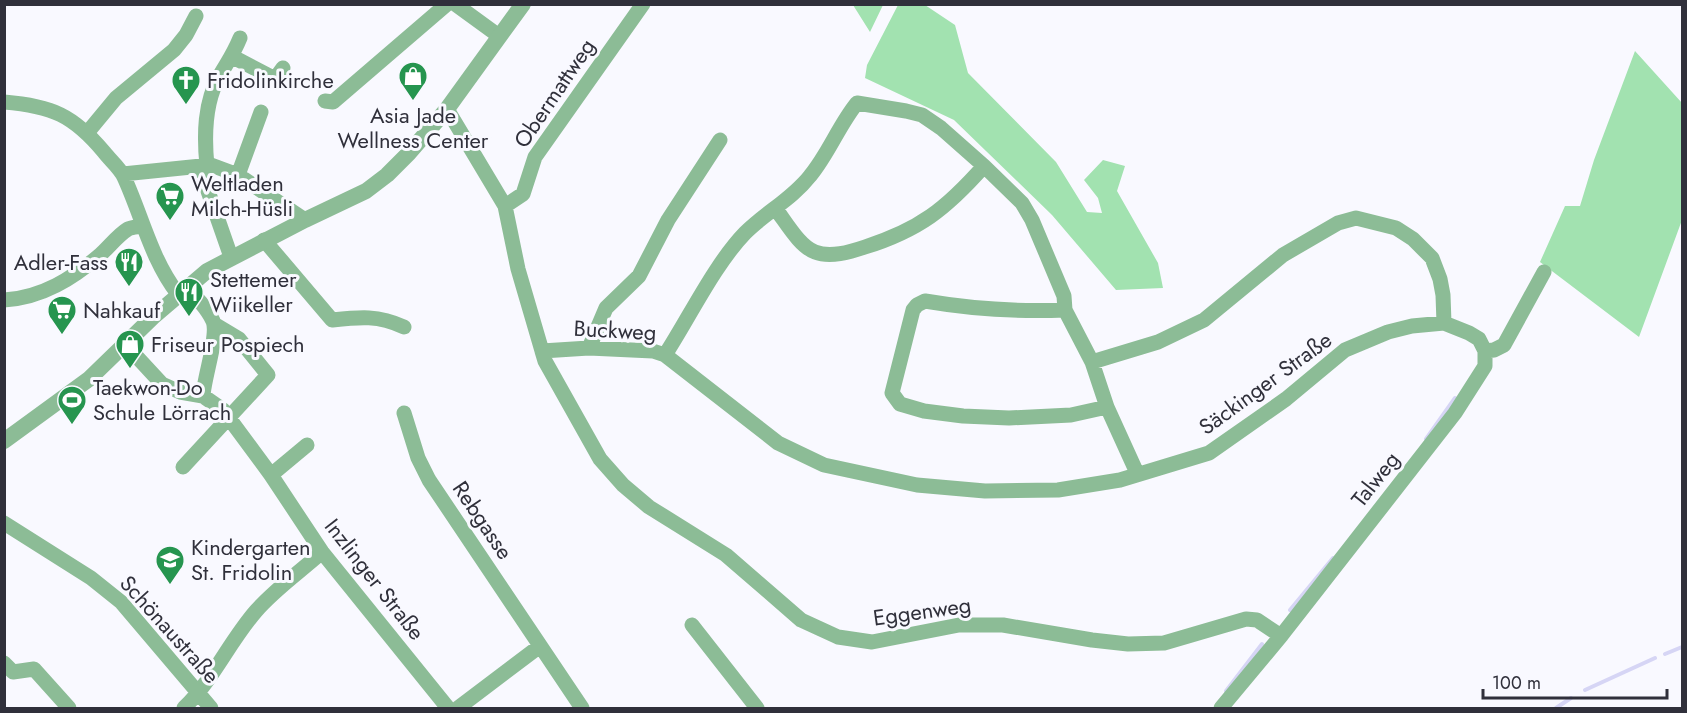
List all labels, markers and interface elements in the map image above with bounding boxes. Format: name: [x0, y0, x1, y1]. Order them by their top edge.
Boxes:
street label: Obermattweg: [506, 32, 602, 154]
shop icon: Asia Jade Wellness Center: [397, 60, 429, 102]
church icon: Fridolinkirche: [170, 64, 202, 106]
place label: Fridolinkirche: [207, 64, 334, 96]
place label: Asia Jade Wellness Center: [338, 99, 489, 156]
place label: Weltladen Milch-Hüsli: [191, 167, 293, 224]
supermarket icon: Weltladen Milch-Hüsli: [154, 180, 186, 222]
place label: Adler-Fass: [14, 246, 108, 278]
restaurant icon: Adler-Fass: [113, 246, 145, 288]
place label: Stettemer Wiikeller: [210, 263, 297, 320]
restaurant icon: Stettemer Wiikeller: [173, 276, 205, 318]
supermarket icon: Nahkauf: [46, 294, 78, 336]
place label: Nahkauf: [83, 294, 161, 326]
street label: Buckweg: [573, 312, 657, 348]
street label: Säckinger Straße: [1192, 324, 1338, 442]
shop icon: Friseur Pospiech: [114, 328, 146, 370]
place label: Friseur Pospiech: [151, 328, 305, 360]
place label: Taekwon-Do Schule Lörrach: [93, 371, 231, 428]
sports icon: Taekwon-Do Schule Lörrach: [56, 384, 88, 426]
street label: Talweg: [1343, 445, 1407, 513]
street label: Rebgasse: [445, 474, 521, 566]
street label: Inzlinger Straße: [317, 511, 433, 647]
place label: Kindergarten St. Fridolin: [191, 531, 311, 588]
school or university icon: Kindergarten St. Fridolin: [154, 544, 186, 586]
street label: Schönaustraße: [113, 568, 227, 690]
street label: Eggenweg: [871, 588, 973, 634]
scale bar: [1483, 662, 1668, 700]
text: 100 m: [1492, 670, 1541, 696]

